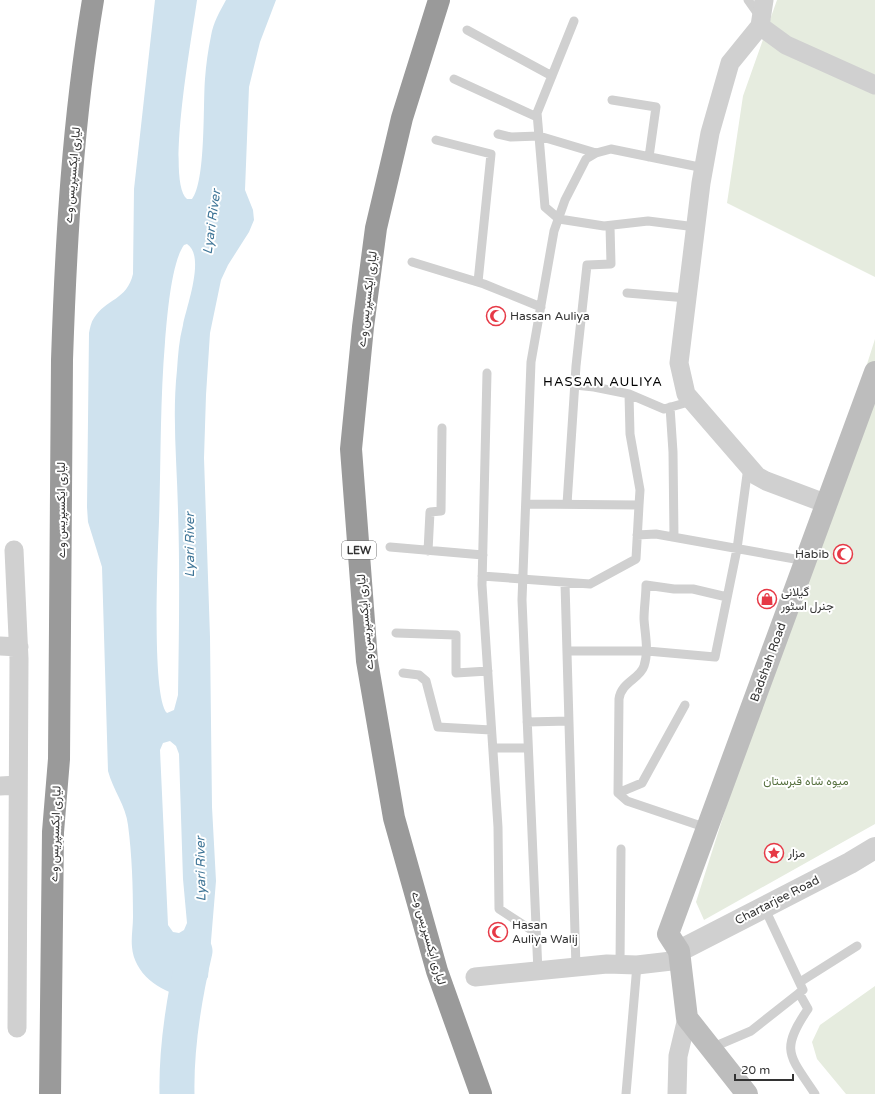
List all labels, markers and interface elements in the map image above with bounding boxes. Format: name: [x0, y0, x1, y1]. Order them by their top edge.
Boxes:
street label: لیاری ایکسپریس وے: [61, 126, 84, 224]
water label: Lyari River: [200, 187, 225, 255]
street label: لیاری ایکسپریس وے: [354, 250, 381, 348]
mosque icon: Hassan Auliya: [485, 305, 507, 327]
place label: Hassan Auliya: [510, 309, 590, 323]
district label: HASSAN AULIYA: [543, 374, 663, 390]
street label: لیاری ایکسپریس وے: [54, 462, 69, 558]
water label: Lyari River: [182, 511, 198, 577]
road number: LEW: [342, 541, 376, 559]
mosque icon: Habib: [832, 543, 854, 565]
place label: Habib: [795, 547, 829, 561]
street label: لیاری ایکسپریس وے: [354, 573, 377, 671]
place label: گیلانی جنرل اسٹور: [780, 585, 834, 614]
shop icon: گیلانی جنرل اسٹور: [756, 588, 778, 610]
street label: Badshah Road: [747, 621, 789, 703]
park label: میوہ شاہ قبرستان: [763, 774, 849, 789]
street label: لیاری ایکسپریس وے: [46, 786, 65, 883]
water label: Lyari River: [192, 834, 210, 902]
place icon: مزار: [763, 842, 785, 864]
place label: مزار: [787, 846, 805, 861]
street label: Chartarjee Road: [732, 873, 822, 927]
street label: لیاری ایکسپریس وے: [408, 890, 449, 987]
place label: Hasan Auliya Walij: [512, 918, 578, 946]
mosque icon: Hasan Auliya Walij: [487, 921, 509, 943]
scale bar: [735, 1056, 793, 1082]
text: 20 m: [741, 1063, 770, 1077]

